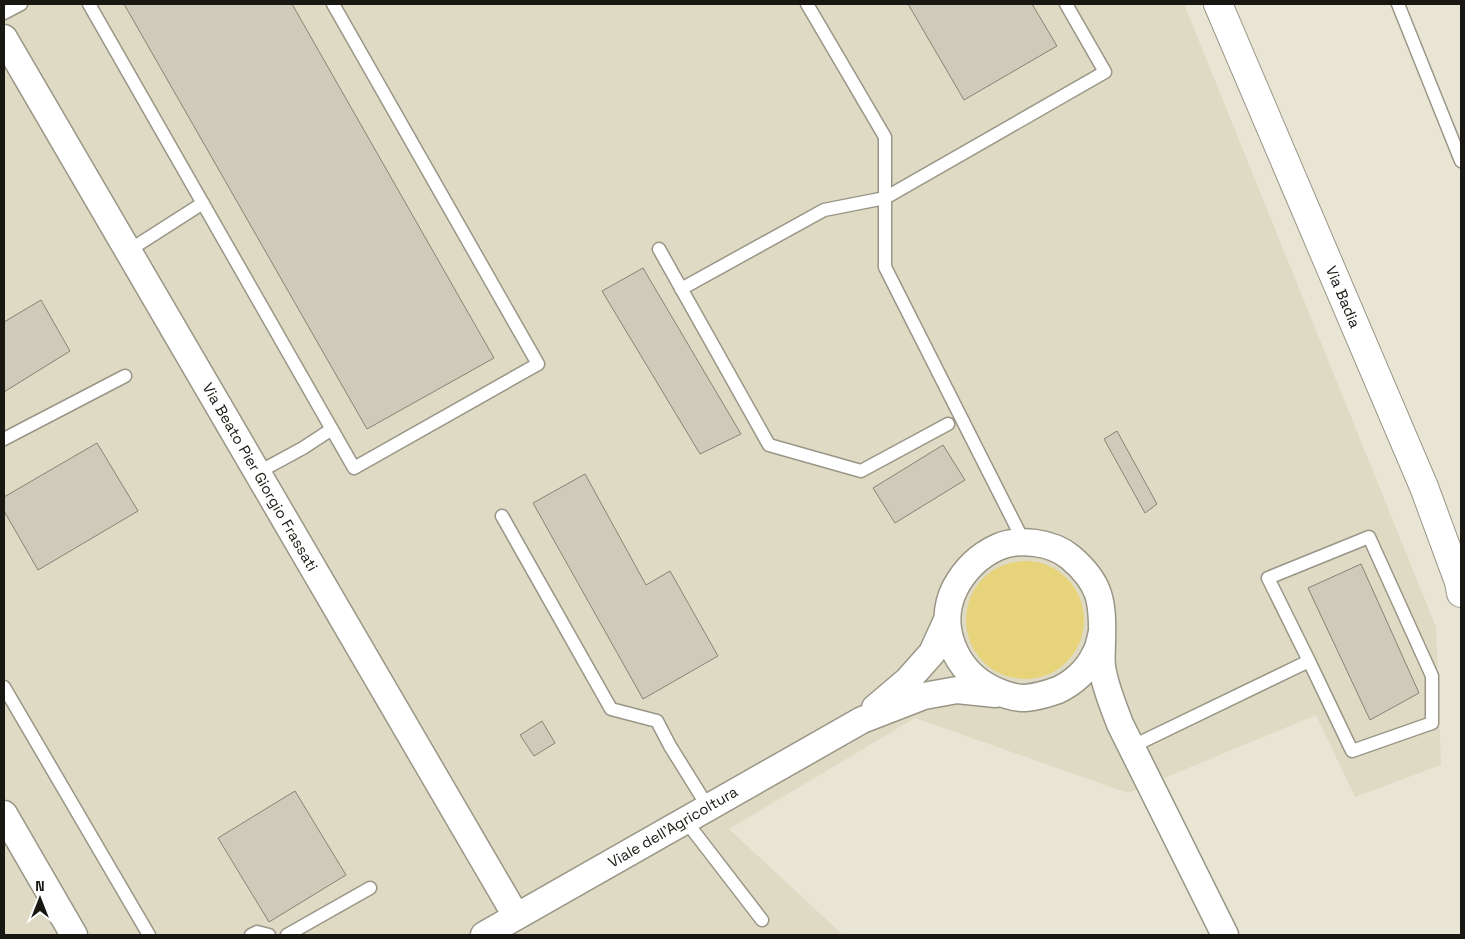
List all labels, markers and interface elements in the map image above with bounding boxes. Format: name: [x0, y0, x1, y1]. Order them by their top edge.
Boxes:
street label: Via Badia: [1322, 263, 1365, 331]
street label: Via Beato Pier Giorgio Frassati: [199, 379, 322, 574]
street label: Viale dell'Agricoltura: [604, 781, 741, 871]
north arrow: [15, 874, 65, 924]
text: N: [35, 877, 45, 895]

